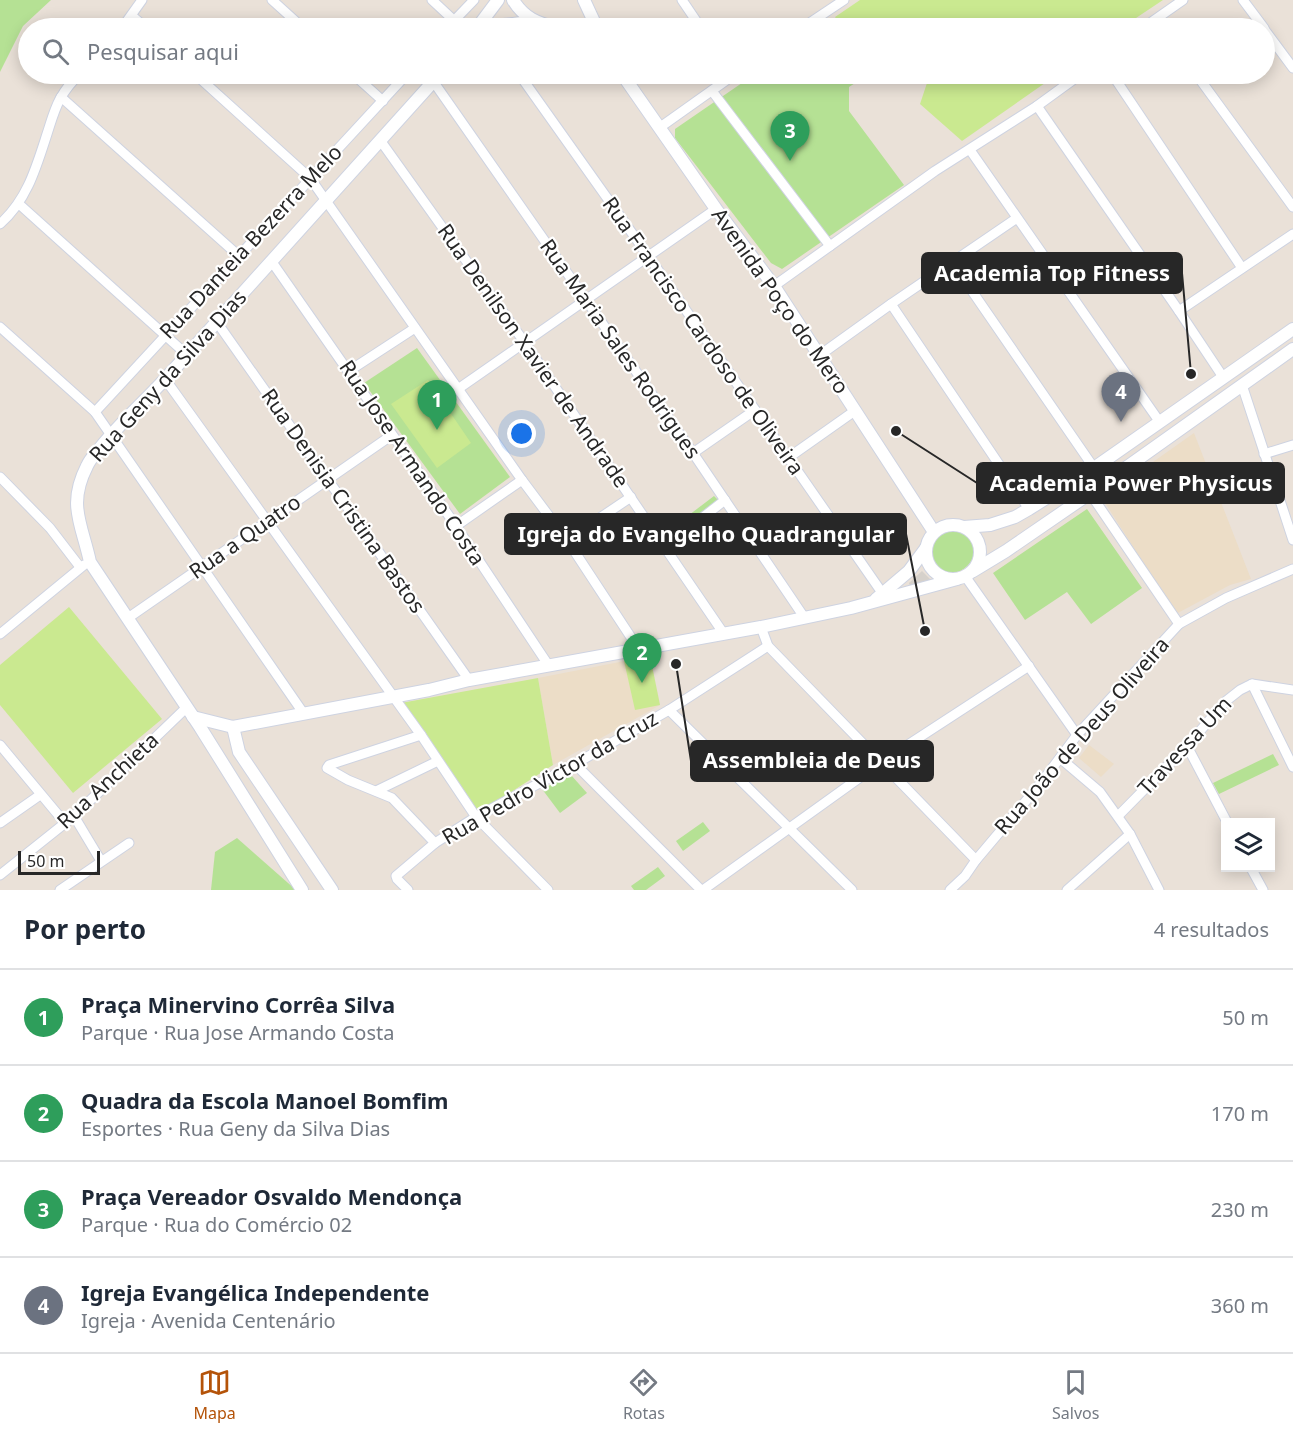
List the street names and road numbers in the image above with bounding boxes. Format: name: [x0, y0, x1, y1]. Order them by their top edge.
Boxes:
street label: Rua Danteia Bezerra Melo: [153, 138, 348, 344]
street label: Rua Francisco Cardoso de Oliveira: [597, 191, 811, 480]
street label: Avenida Poço do Mero: [706, 202, 856, 399]
street label: Rua Denilson Xavier de Andrade: [432, 218, 636, 493]
street label: Rua Maria Sales Rodrigues: [534, 233, 707, 464]
street label: Rua Geny da Silva Dias: [82, 283, 252, 467]
street label: Rua Jose Armando Costa: [334, 354, 492, 571]
street label: Rua Denisia Cristina Bastos: [255, 383, 432, 618]
street label: Rua a Quatro: [183, 487, 306, 585]
street label: Rua João de Deus Oliveira: [988, 631, 1175, 840]
street label: Travessa Um: [1131, 690, 1237, 801]
street label: Rua Pedro Victor da Cruz: [437, 704, 663, 850]
street label: Rua Anchieta: [50, 726, 164, 835]

